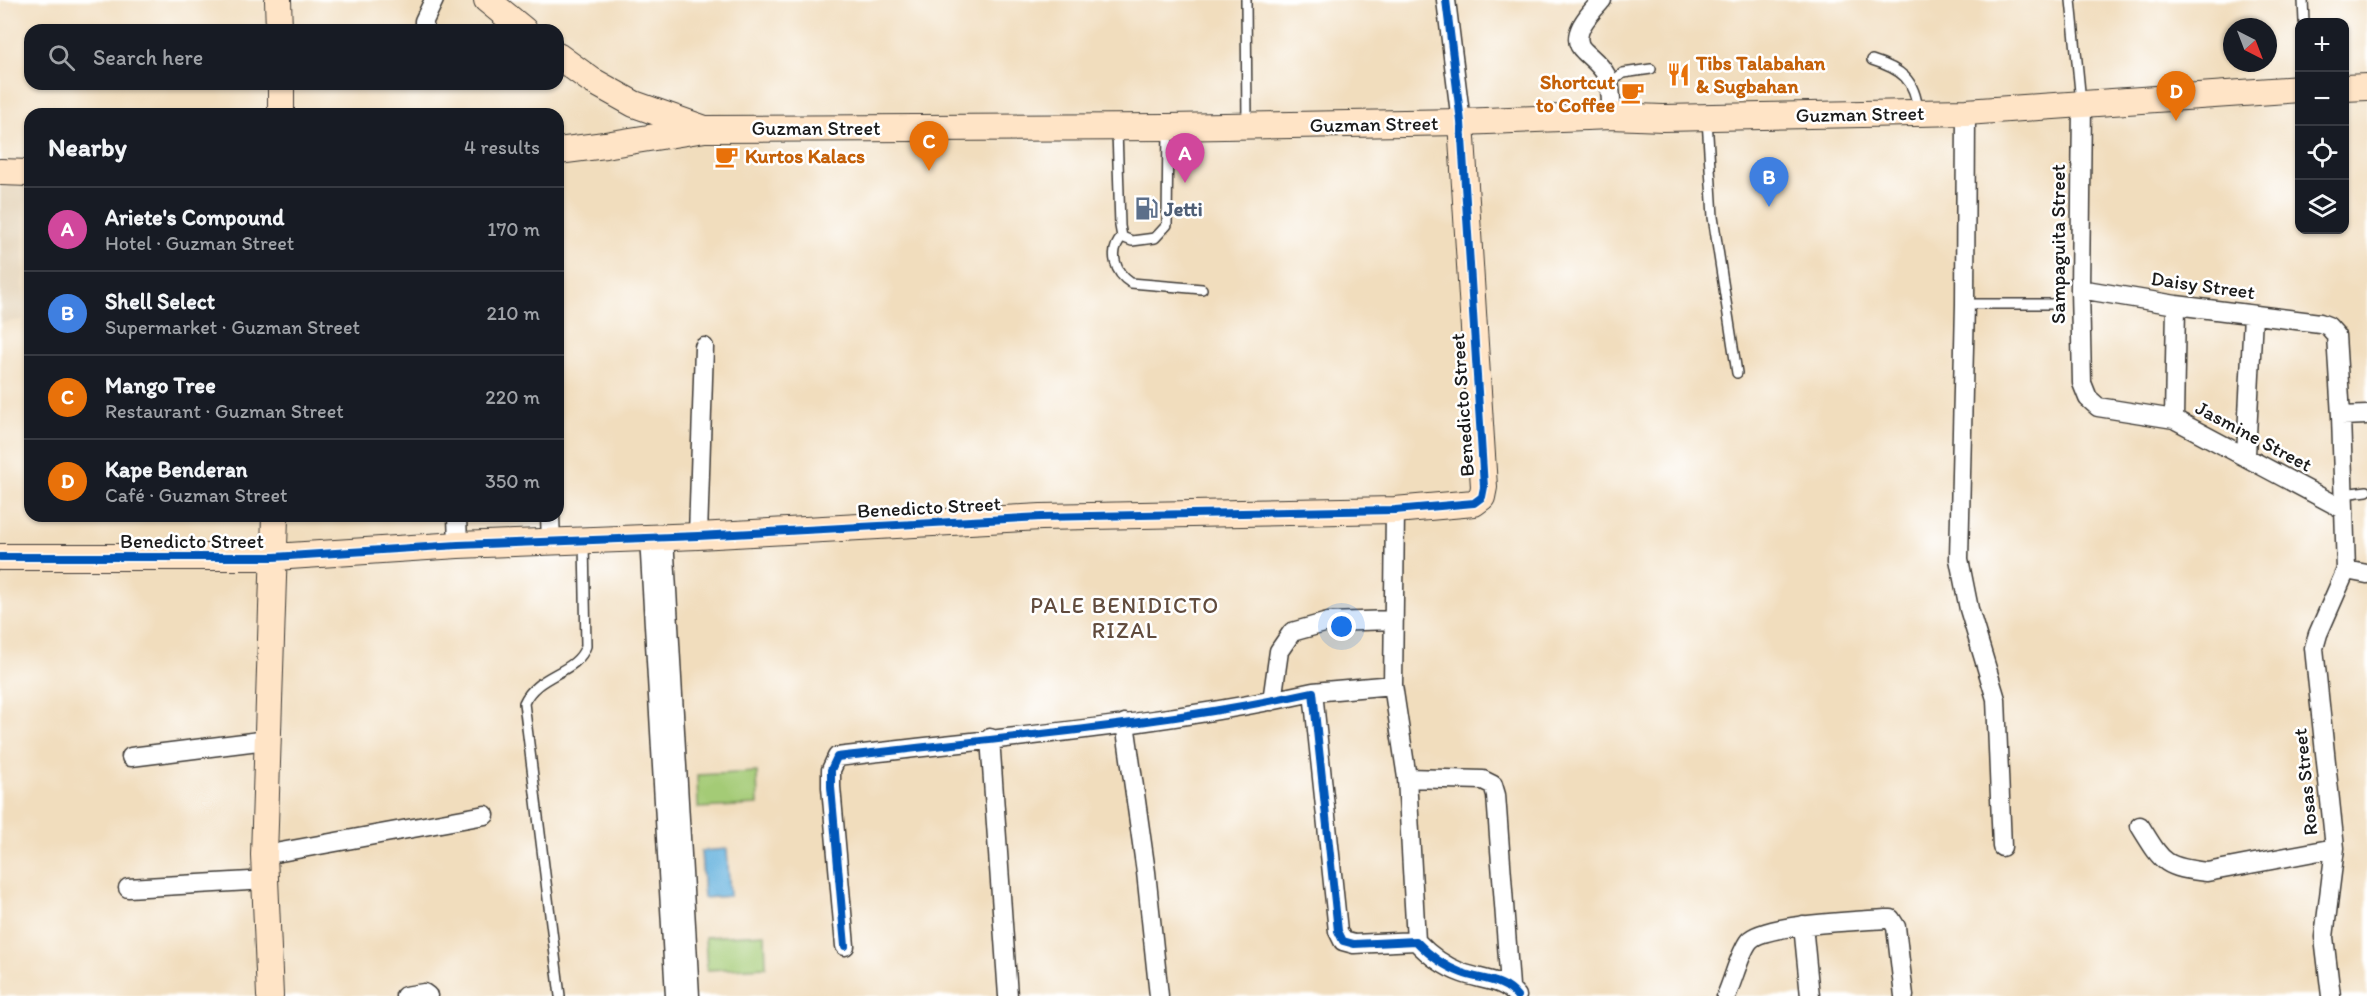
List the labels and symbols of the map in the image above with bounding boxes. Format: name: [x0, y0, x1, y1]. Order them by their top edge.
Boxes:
north arrow: [2223, 18, 2277, 72]
place label: Tibs Talabahan & Sugbahan: [1695, 51, 1826, 99]
restaurant icon: Tibs Talabahan & Sugbahan: [1665, 61, 1691, 87]
place label: Shortcut to Coffee: [1536, 70, 1616, 117]
pin: D: [2156, 72, 2196, 121]
cafe icon: Shortcut to Coffee: [1620, 80, 1646, 106]
street label: Guzman Street: [1795, 101, 1925, 127]
street label: Guzman Street: [1309, 111, 1439, 137]
street label: Guzman Street: [752, 116, 880, 140]
pin: C: [910, 122, 948, 171]
pin: A: [1166, 134, 1204, 183]
cafe icon: Kurtos Kalacs: [714, 143, 740, 169]
place label: Kurtos Kalacs: [745, 144, 865, 168]
pin: B: [1750, 158, 1788, 207]
street label: Sampaguita Street: [2046, 164, 2070, 324]
fuel station icon: Jetti: [1133, 196, 1159, 222]
place label: Jetti: [1163, 197, 1203, 221]
street label: Daisy Street: [2149, 266, 2257, 304]
street label: Benedicto Street: [1445, 332, 1479, 478]
street label: Jasmine Street: [2192, 395, 2316, 477]
street label: Benedicto Street: [856, 491, 1002, 523]
street label: Benedicto Street: [120, 529, 264, 553]
district label: PALE BENIDICTO RIZAL: [1030, 592, 1220, 644]
your location: [1327, 612, 1356, 641]
street label: Rosas Street: [2287, 727, 2323, 837]

